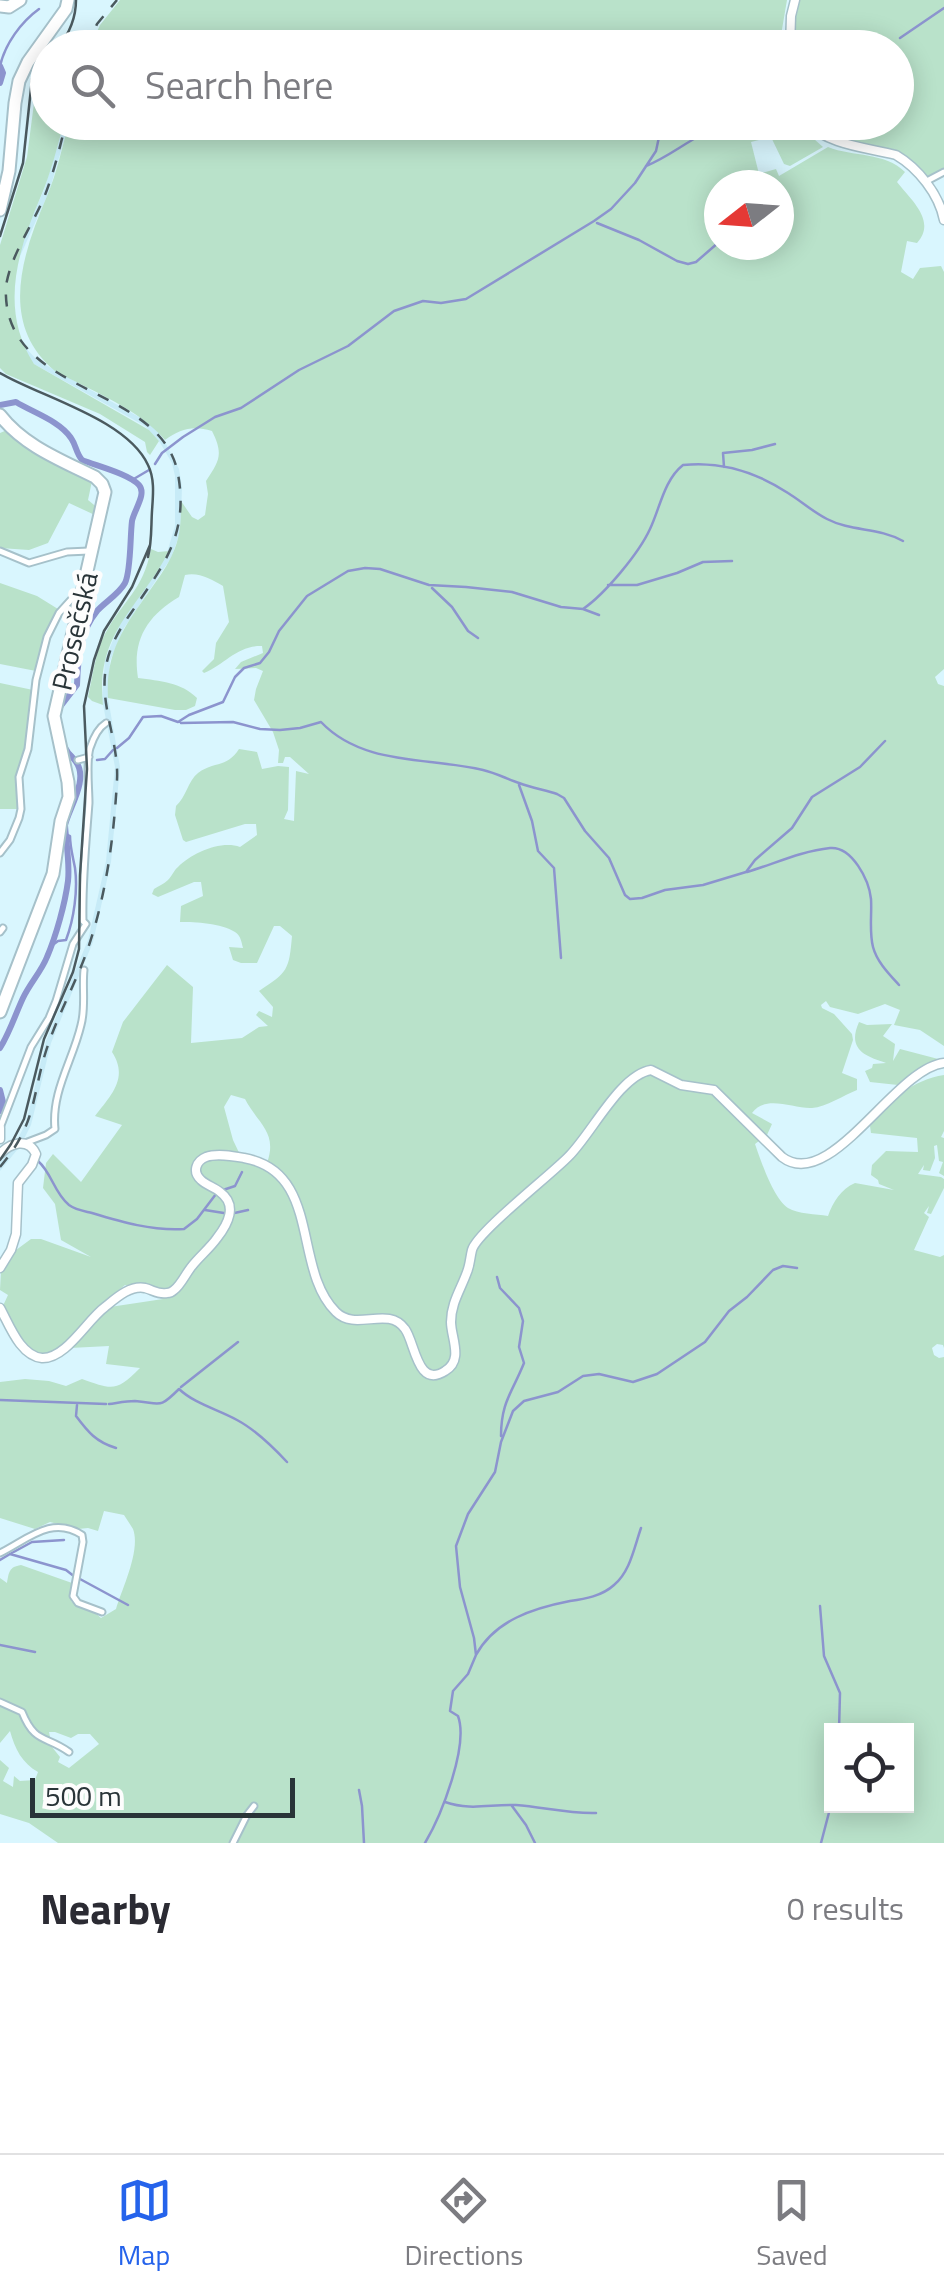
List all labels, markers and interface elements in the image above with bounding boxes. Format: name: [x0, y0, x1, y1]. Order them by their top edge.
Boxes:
search box: [30, 30, 914, 140]
text: Search here: [145, 56, 333, 114]
icon: search: [65, 58, 120, 113]
north arrow: [704, 170, 794, 260]
street label: Prosečská: [39, 567, 109, 695]
map controls: [824, 1723, 914, 1813]
button: locate: [824, 1723, 914, 1813]
scale bar: [30, 1773, 295, 1818]
text: 500 m: [45, 1774, 122, 1817]
text: Nearby: [40, 1876, 171, 1940]
text: 0 results: [787, 1884, 904, 1932]
tab: Map: [117, 2173, 172, 2276]
tab: Directions: [405, 2173, 523, 2276]
tab: Saved: [756, 2173, 827, 2276]

